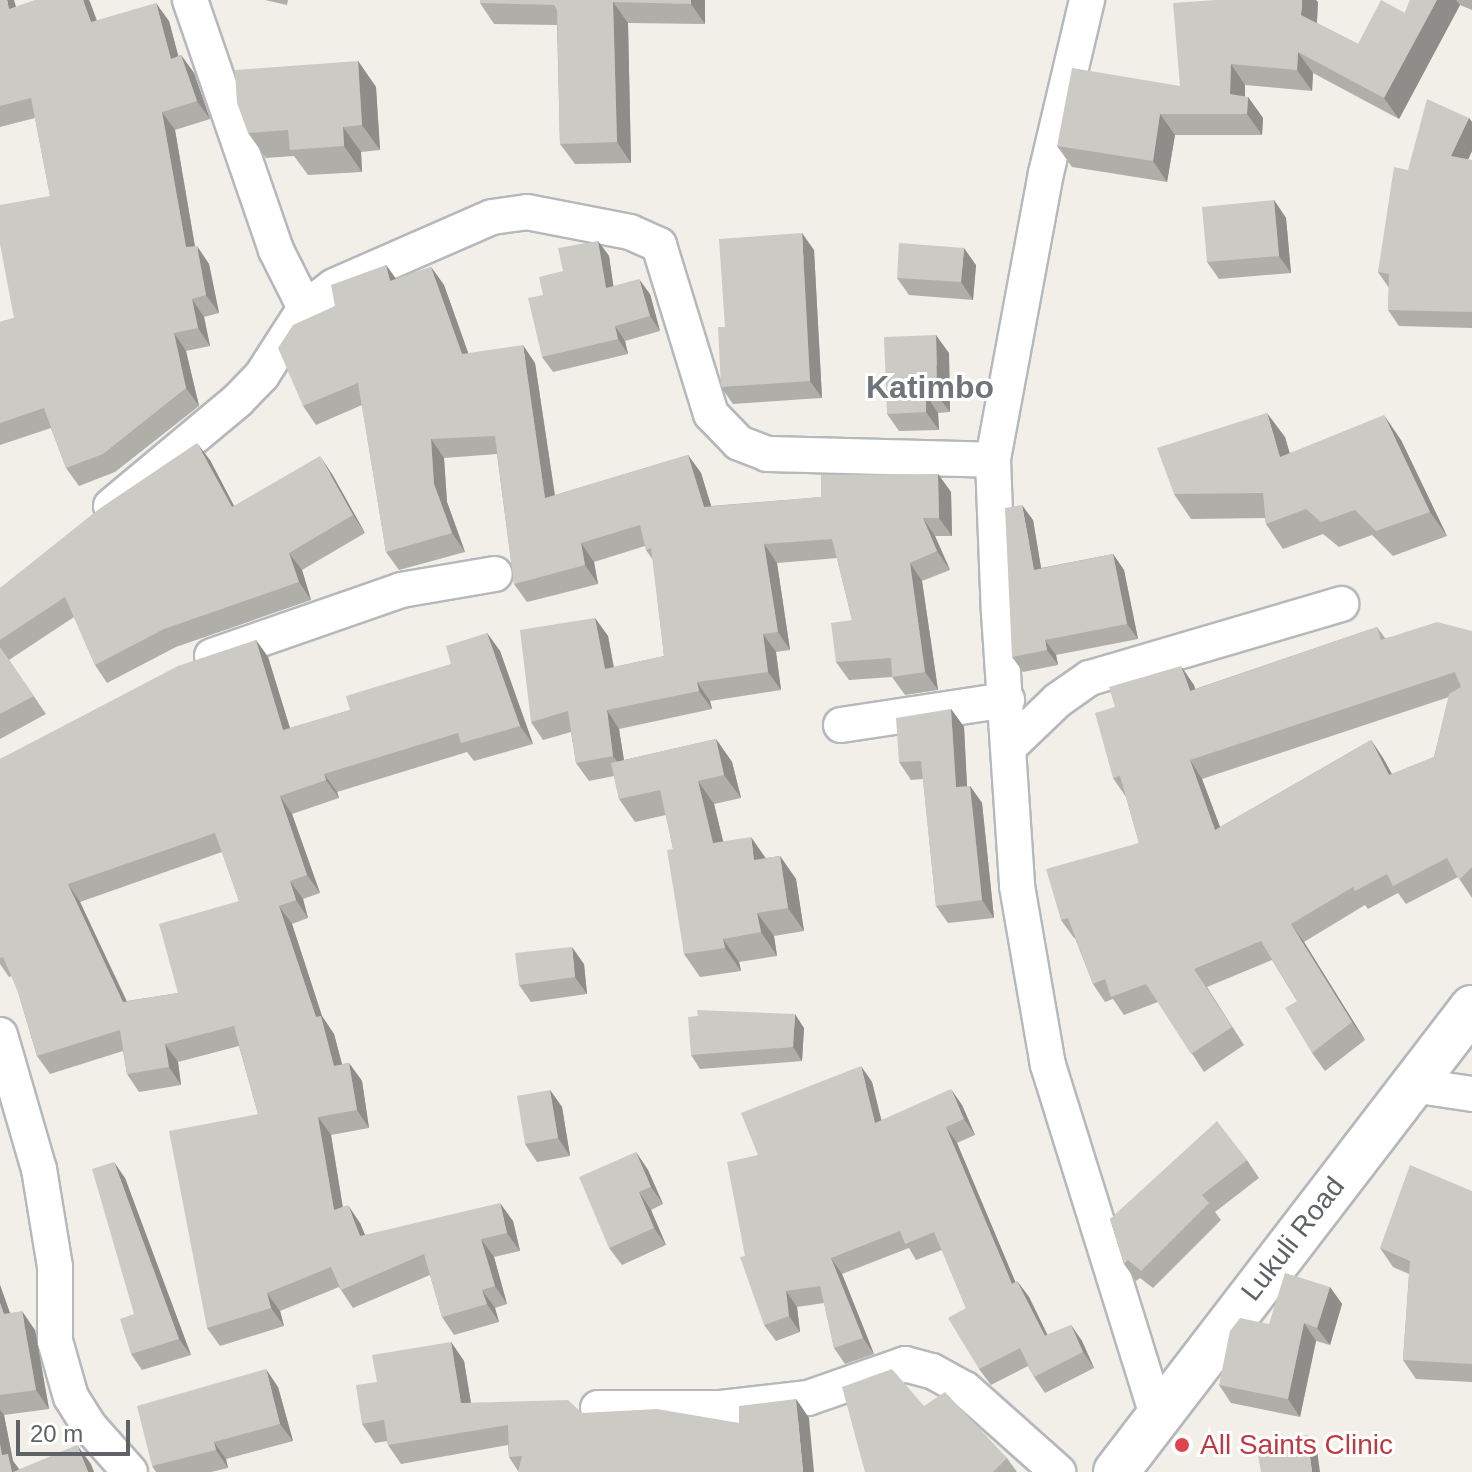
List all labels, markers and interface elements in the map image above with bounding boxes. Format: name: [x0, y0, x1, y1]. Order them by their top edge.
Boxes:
district label: Katimbo: [866, 368, 994, 406]
street label: Lukuli Road: [1234, 1170, 1352, 1308]
scale bar: [20, 1404, 134, 1454]
text: 20 m: [30, 1420, 83, 1447]
place label: All Saints Clinic: [1200, 1428, 1393, 1462]
marker: All Saints Clinic: [1171, 1434, 1193, 1456]

